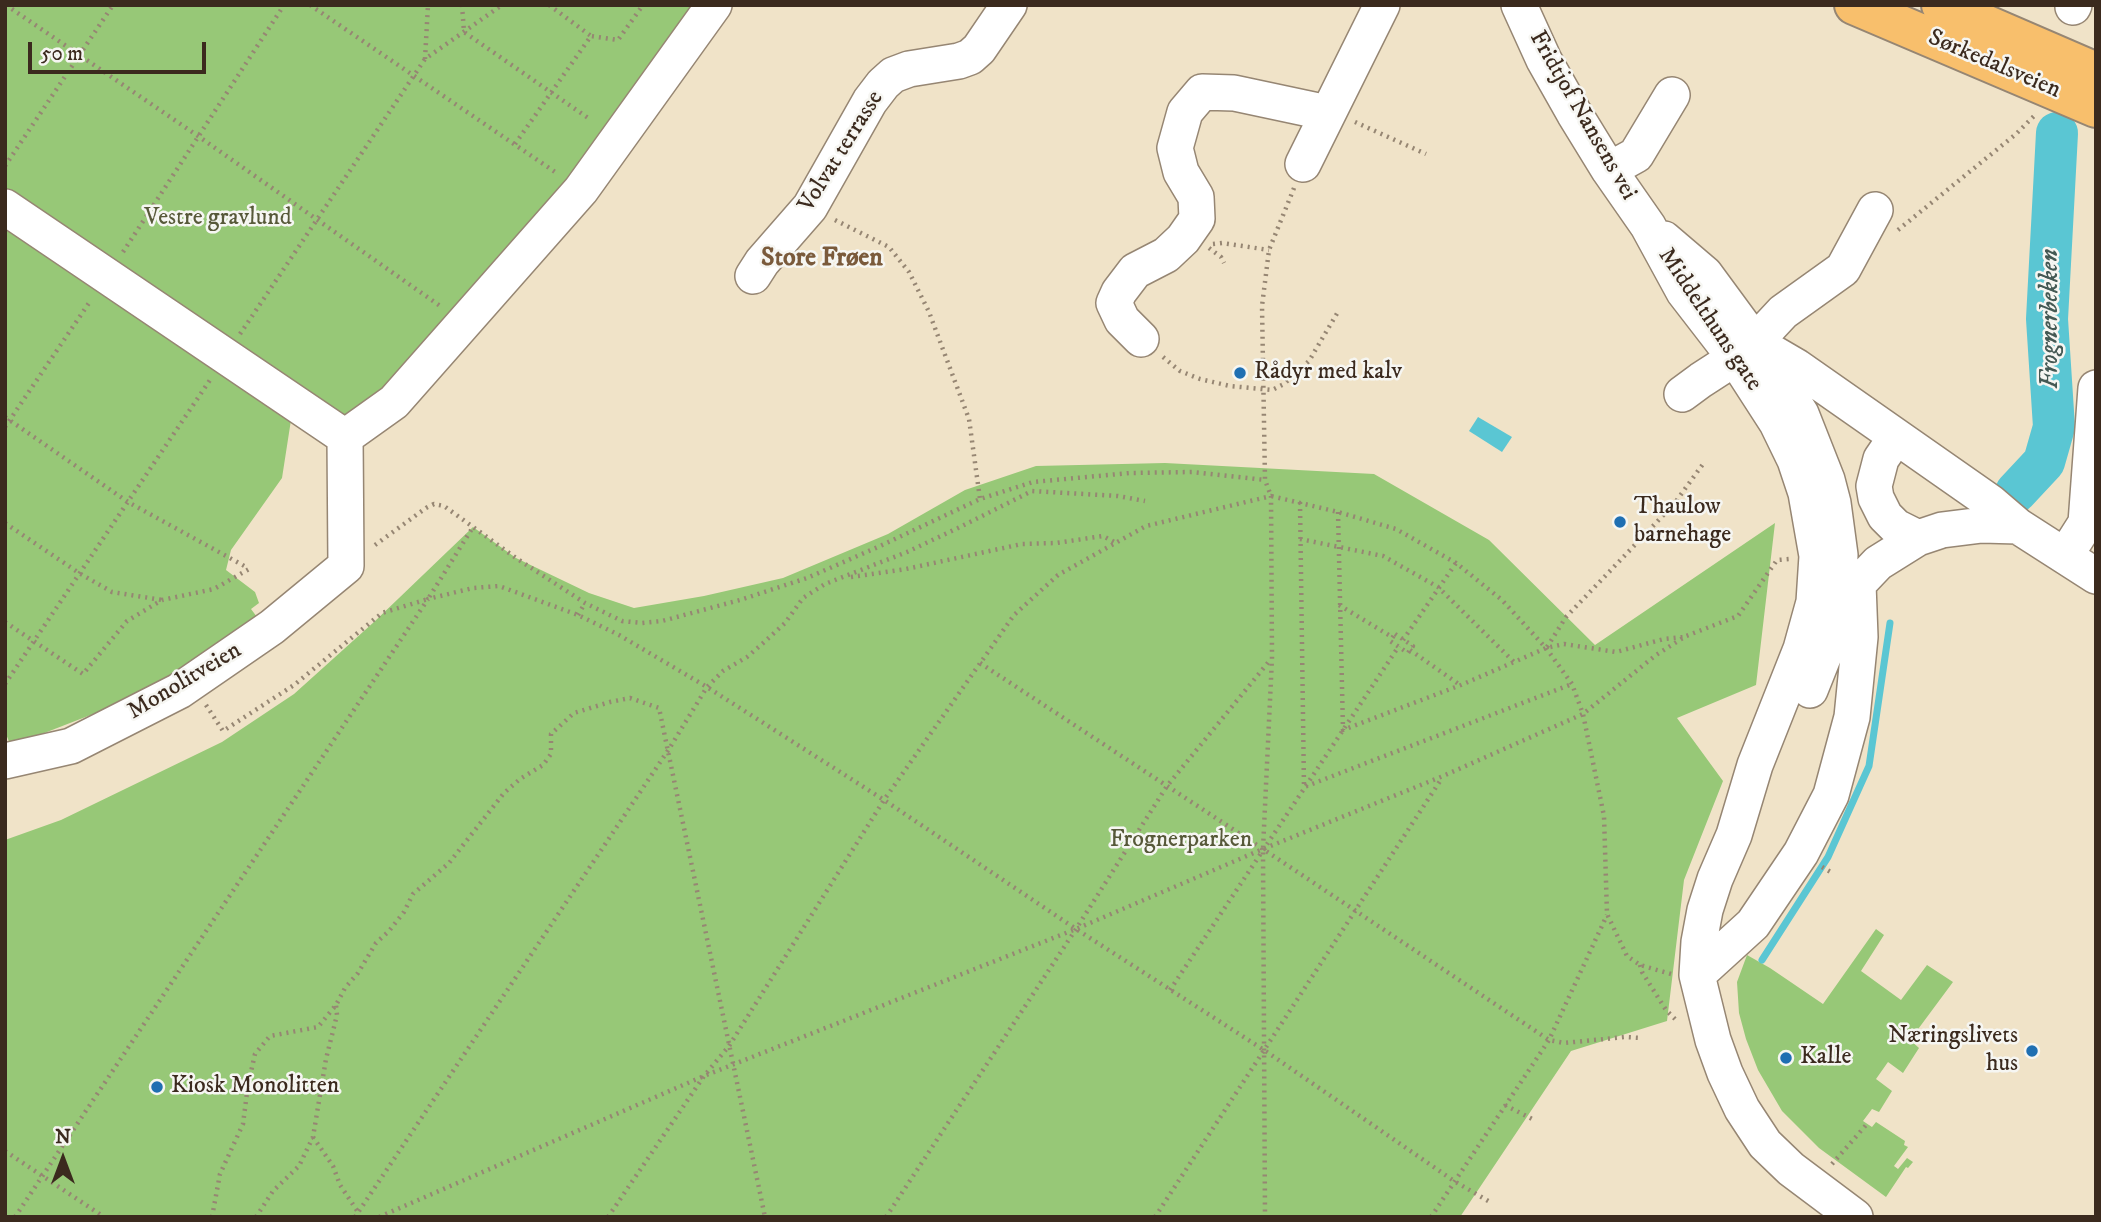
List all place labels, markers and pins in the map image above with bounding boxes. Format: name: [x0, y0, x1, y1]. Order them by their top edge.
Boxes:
place label: Rådyr med kalv: [1254, 359, 1402, 387]
marker: Rådyr med kalv: [1232, 365, 1248, 381]
place label: Thaulow barnehage: [1634, 494, 1731, 550]
marker: Thaulow barnehage: [1612, 514, 1628, 530]
place label: Næringslivets hus: [1888, 1023, 2018, 1079]
marker: Næringslivets hus: [2024, 1043, 2040, 1059]
place label: Kalle: [1800, 1044, 1851, 1072]
marker: Kalle: [1778, 1050, 1794, 1066]
place label: Kiosk Monolitten: [171, 1073, 339, 1101]
marker: Kiosk Monolitten: [149, 1079, 165, 1095]

